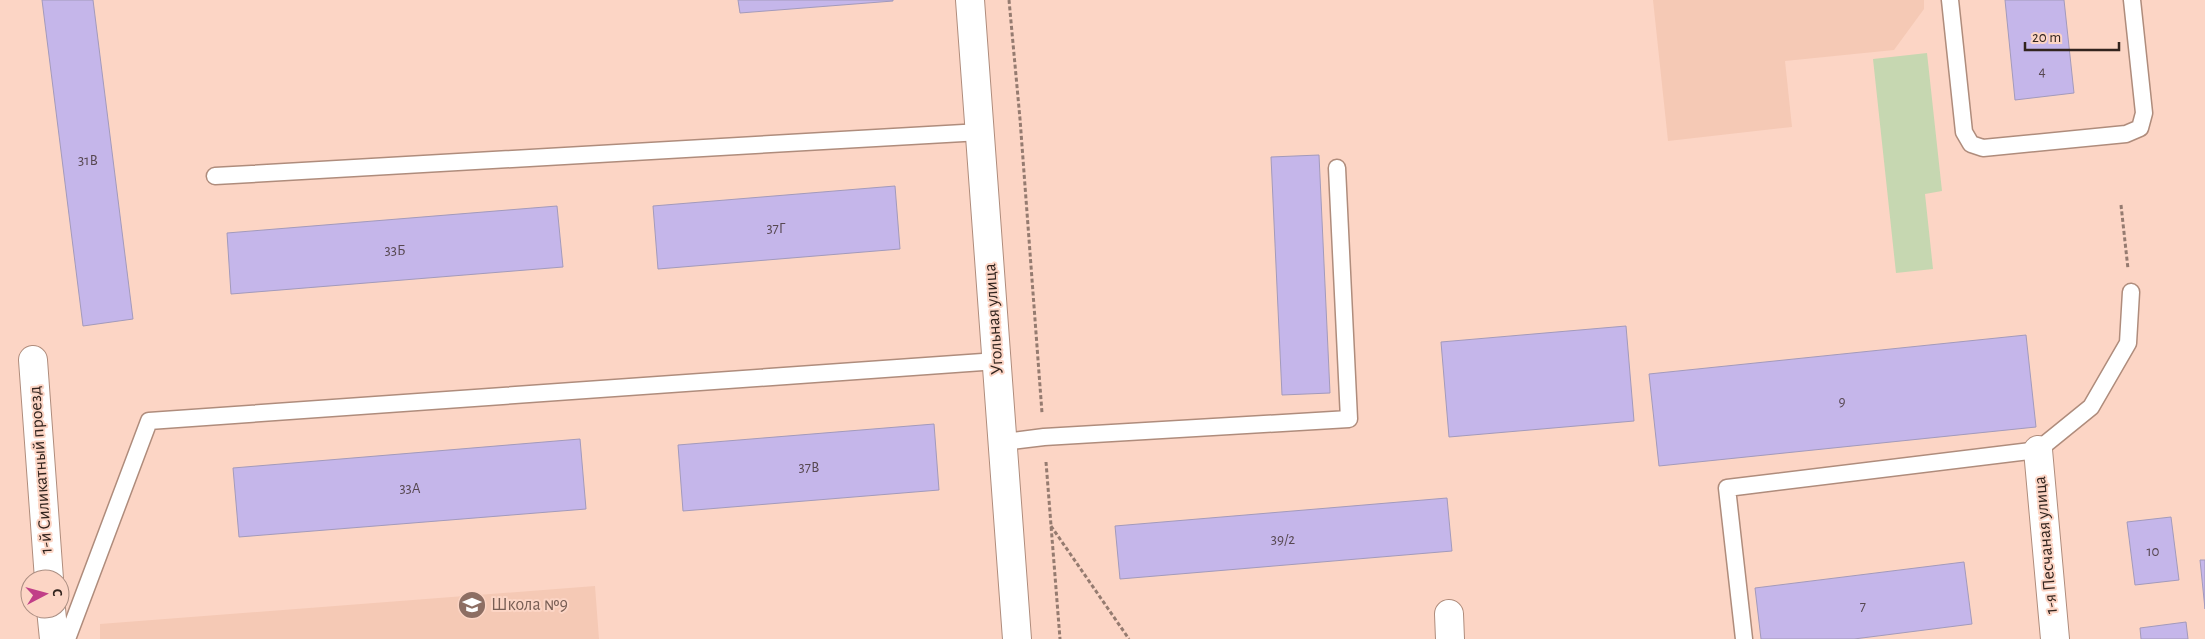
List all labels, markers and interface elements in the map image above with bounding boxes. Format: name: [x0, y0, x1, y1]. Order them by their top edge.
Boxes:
scale bar: [2025, 20, 2119, 52]
text: 20 m: [2032, 30, 2061, 45]
house number: 4: [2038, 64, 2046, 79]
house number: 31В: [78, 153, 98, 168]
house number: 37Г: [766, 221, 786, 236]
house number: 33Б: [385, 243, 405, 258]
street label: Угольная улица: [981, 263, 1007, 375]
street label: 1-й Силикатный проезд: [26, 386, 56, 554]
house number: 9: [1838, 394, 1846, 409]
house number: 37В: [799, 460, 819, 475]
street label: 1-я Песчаная улица: [2031, 475, 2061, 615]
house number: 33А: [399, 481, 421, 496]
house number: 39/2: [1271, 532, 1295, 547]
house number: 10: [2146, 544, 2160, 559]
north arrow: [20, 569, 70, 619]
text: С: [50, 588, 64, 598]
school or university icon: Школа №9: [457, 590, 487, 620]
place label: Школа №9: [491, 596, 568, 614]
house number: 7: [1860, 599, 1866, 614]

